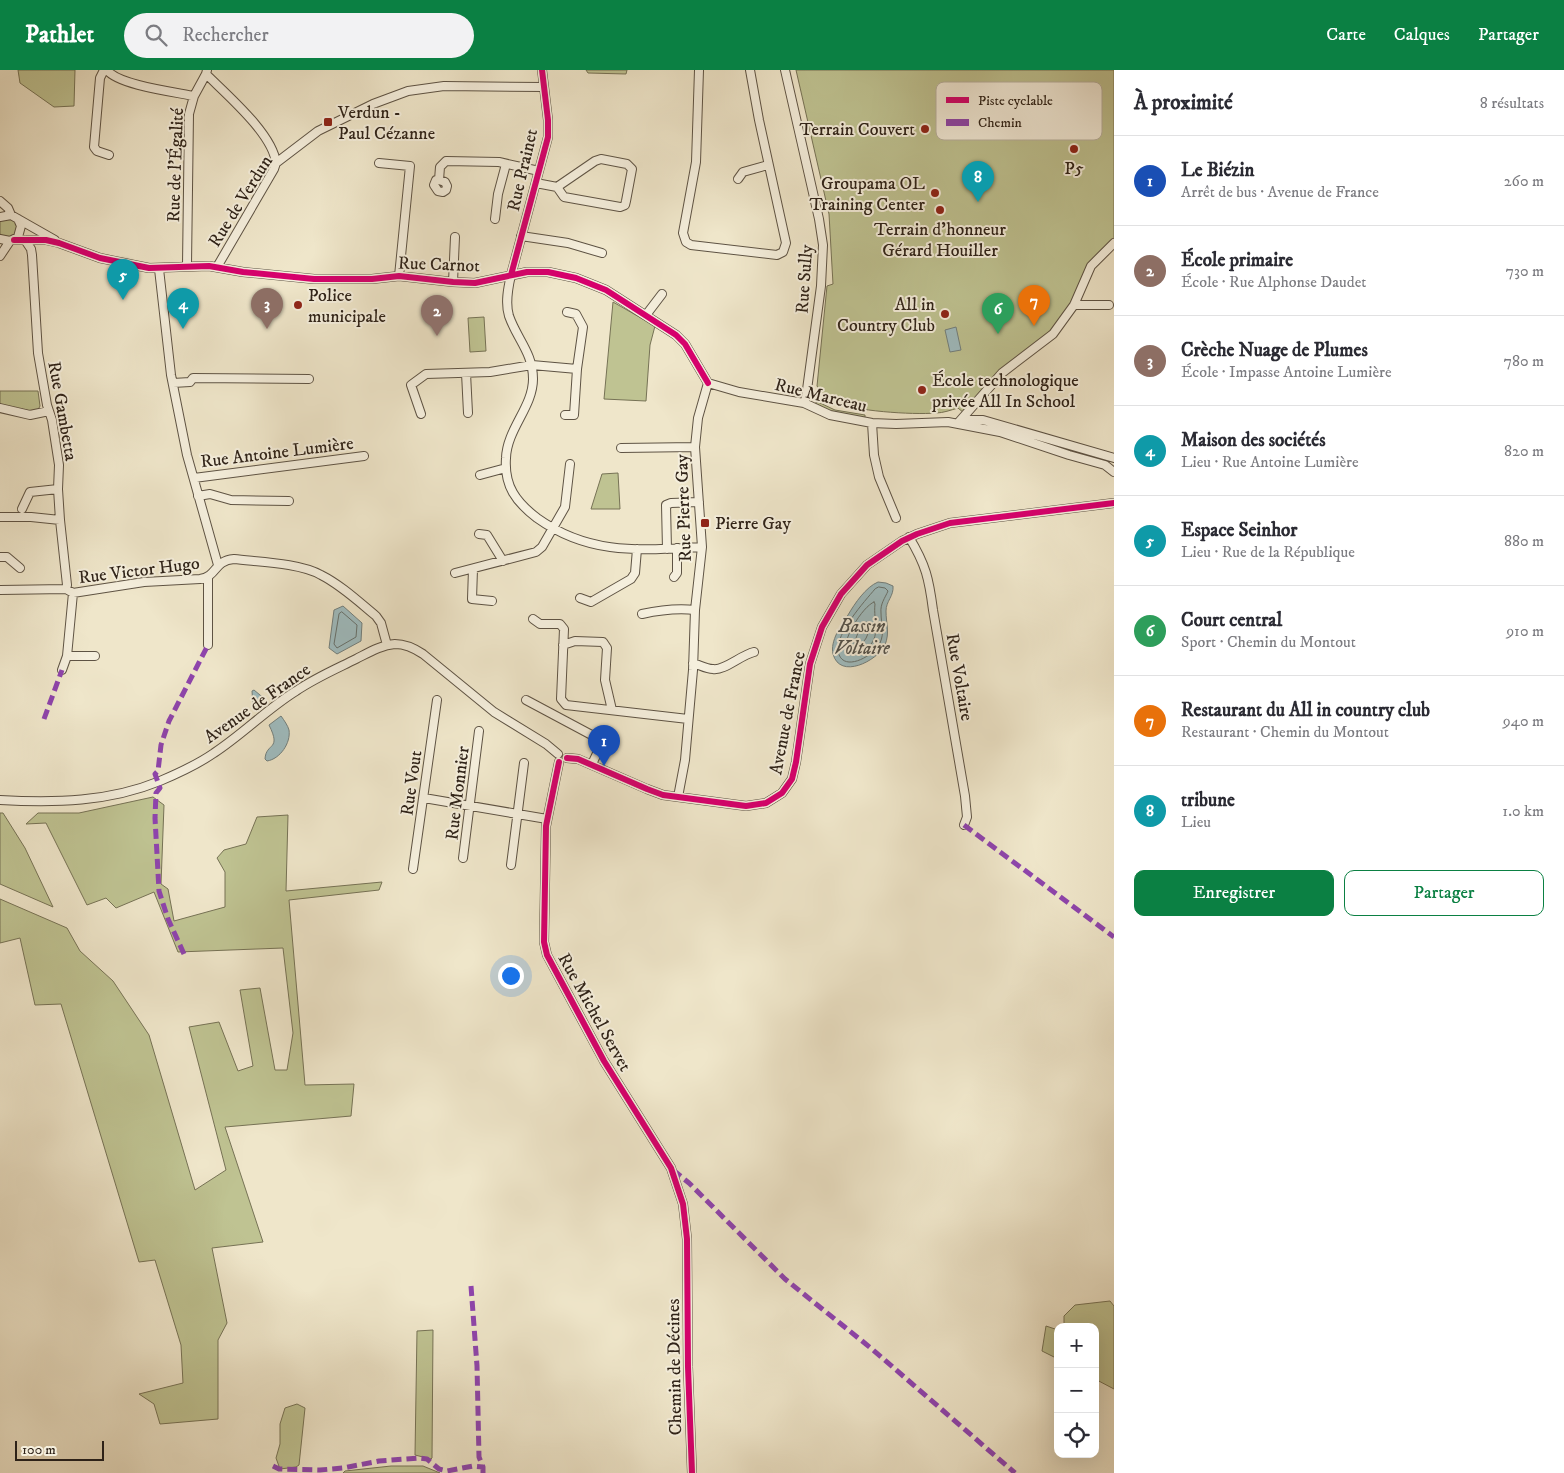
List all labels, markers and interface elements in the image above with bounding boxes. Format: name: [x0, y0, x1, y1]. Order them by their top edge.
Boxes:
search box: [124, 13, 474, 58]
text: Pathlet: [25, 20, 94, 50]
icon: search: [142, 21, 170, 49]
text: Rechercher: [182, 24, 269, 47]
text: Carte: [1326, 24, 1366, 46]
text: Calques: [1394, 24, 1450, 46]
text: Partager: [1478, 24, 1539, 46]
legend: [936, 82, 1102, 140]
text: À proximité: [1134, 90, 1233, 116]
text: Piste cyclable: [978, 92, 1053, 110]
text: 8 résultats: [1480, 93, 1544, 113]
place label: Verdun - Paul Cézanne: [337, 102, 435, 145]
street label: Rue de l'Égalité: [163, 107, 189, 223]
text: Chemin: [978, 114, 1023, 132]
marker: Verdun - Paul Cézanne: [322, 116, 334, 128]
place label: Terrain Couvert: [800, 119, 915, 141]
marker: Terrain Couvert: [919, 123, 931, 135]
street label: Rue Prainet: [503, 127, 543, 214]
marker: P5: [1068, 143, 1080, 155]
street label: Rue de Verdun: [204, 151, 278, 251]
place label: P5: [1064, 158, 1084, 180]
text: Le Biézin: [1181, 159, 1254, 182]
pin: 8: [962, 161, 994, 202]
text: 1: [1147, 171, 1153, 191]
text: 260 m: [1504, 171, 1544, 191]
place label: Groupama OL Training Center: [810, 173, 925, 216]
text: Arrêt de bus · Avenue de France: [1181, 182, 1379, 202]
marker: Groupama OL Training Center: [929, 187, 941, 199]
marker: Terrain d'honneur Gérard Houiller: [934, 204, 946, 216]
place label: Terrain d'honneur Gérard Houiller: [874, 219, 1006, 262]
street label: Rue Sully: [792, 243, 818, 314]
text: École primaire: [1181, 249, 1293, 272]
street label: Rue Carnot: [398, 253, 481, 277]
pin: 5: [107, 259, 139, 300]
text: 2: [1146, 261, 1154, 281]
text: 730 m: [1506, 261, 1544, 281]
text: École · Rue Alphonse Daudet: [1181, 272, 1366, 292]
place label: Police municipale: [308, 285, 386, 328]
pin: 7: [1018, 285, 1050, 326]
pin: 4: [167, 288, 199, 329]
pin: 3: [251, 288, 283, 329]
pin: 6: [982, 293, 1014, 334]
place label: All in Country Club: [837, 294, 936, 337]
pin: 2: [421, 295, 453, 336]
marker: Police municipale: [292, 299, 304, 311]
marker: All in Country Club: [939, 308, 951, 320]
text: Crèche Nuage de Plumes: [1181, 339, 1368, 362]
text: 3: [1147, 351, 1153, 371]
text: 780 m: [1504, 351, 1544, 371]
street label: Rue Gambetta: [42, 360, 82, 463]
text: École · Impasse Antoine Lumière: [1181, 362, 1392, 382]
place label: École technologique privée All In School: [931, 370, 1079, 413]
street label: Rue Marceau: [772, 374, 869, 418]
marker: École technologique privée All In School: [916, 384, 928, 396]
text: Maison des sociétés: [1181, 429, 1326, 452]
street label: Rue Antoine Lumière: [199, 433, 355, 473]
text: 4: [1145, 441, 1155, 461]
text: 820 m: [1504, 441, 1544, 461]
text: Lieu · Rue Antoine Lumière: [1181, 452, 1359, 472]
street label: Rue Pierre Gay: [671, 453, 697, 562]
place label: Pierre Gay: [715, 513, 791, 535]
marker: Pierre Gay: [699, 517, 711, 529]
text: Espace Seinhor: [1181, 519, 1297, 542]
text: 5: [1146, 531, 1154, 551]
text: 880 m: [1504, 531, 1544, 551]
text: Lieu · Rue de la République: [1181, 542, 1355, 562]
street label: Rue Victor Hugo: [77, 553, 201, 589]
text: Court central: [1181, 609, 1282, 632]
water label: Bassin Voltaire: [834, 615, 890, 660]
text: 6: [1146, 621, 1154, 641]
text: 910 m: [1506, 621, 1544, 641]
street label: Rue Voltaire: [940, 632, 978, 723]
text: Sport · Chemin du Montout: [1181, 632, 1356, 652]
street label: Avenue de France: [765, 650, 811, 777]
street label: Avenue de France: [200, 659, 315, 749]
text: Restaurant du All in country club: [1181, 699, 1430, 722]
text: 7: [1146, 711, 1154, 731]
text: 940 m: [1503, 711, 1544, 731]
text: Restaurant · Chemin du Montout: [1181, 722, 1389, 742]
pin: 1: [588, 725, 620, 766]
street label: Rue Monnier: [441, 745, 475, 841]
street label: Rue Vout: [397, 749, 427, 817]
text: tribune: [1181, 789, 1235, 812]
text: 8: [1146, 801, 1154, 821]
text: 1.0 km: [1502, 801, 1544, 821]
text: Lieu: [1181, 812, 1211, 832]
button: Enregistrer: [1134, 870, 1334, 916]
button: Partager: [1344, 870, 1544, 916]
street label: Rue Michel Servet: [553, 949, 636, 1076]
your location: [498, 963, 524, 989]
street label: Chemin de Décines: [663, 1299, 687, 1435]
map controls: [1054, 1323, 1099, 1458]
button: +: [1054, 1323, 1099, 1368]
button: −: [1054, 1368, 1099, 1413]
button: locate: [1054, 1413, 1099, 1458]
scale bar: [15, 1438, 104, 1461]
text: 100 m: [22, 1441, 56, 1459]

